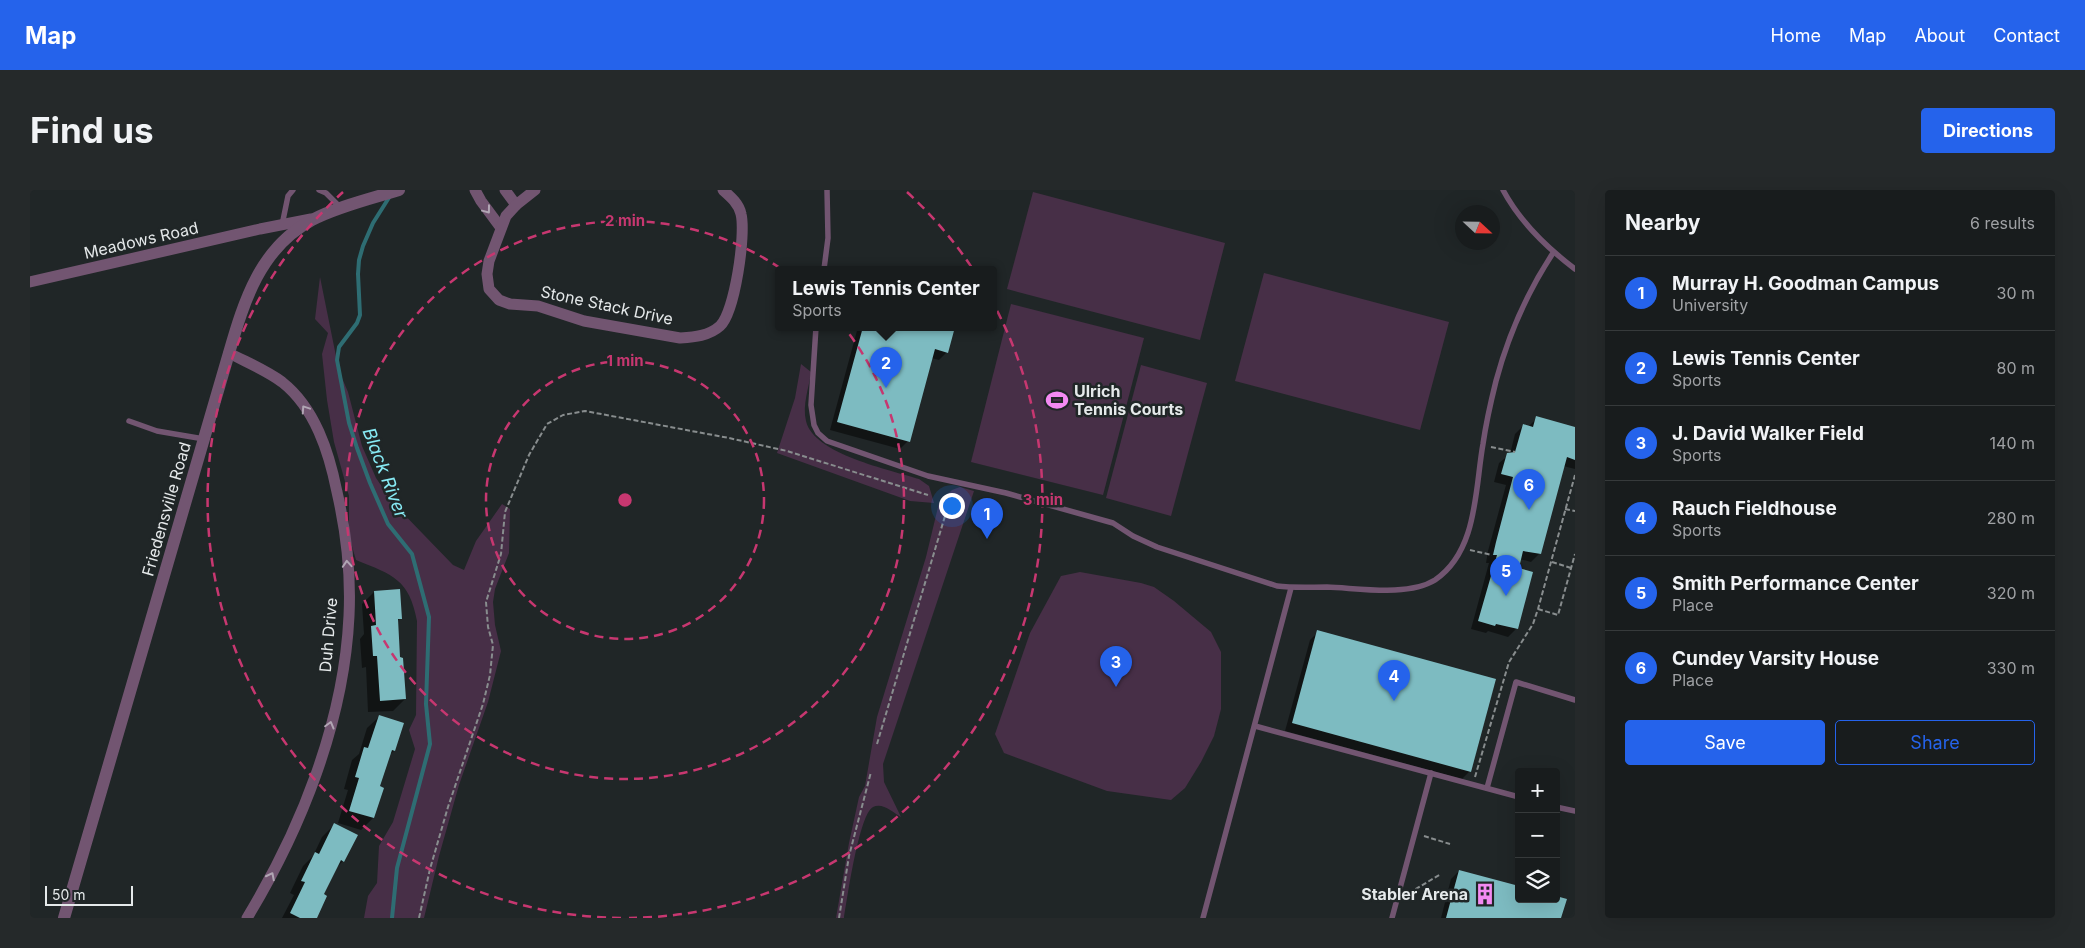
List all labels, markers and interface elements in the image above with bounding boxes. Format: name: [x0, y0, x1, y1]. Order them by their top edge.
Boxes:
text: Map: [25, 21, 76, 50]
text: Home: [1771, 25, 1821, 46]
text: Map: [1849, 25, 1886, 46]
text: About: [1914, 25, 1965, 46]
text: Contact: [1993, 25, 2060, 46]
button: Directions: [1921, 108, 2055, 153]
text: Find us: [30, 109, 154, 151]
one-way arrow: [481, 204, 490, 214]
north arrow: [1455, 205, 1500, 250]
text: Nearby: [1625, 210, 1700, 235]
text: 2 min: [605, 211, 645, 230]
text: 6 results: [1970, 213, 2035, 233]
street label: Meadows Road: [82, 217, 200, 263]
popup: [775, 266, 997, 331]
text: Murray H. Goodman Campus: [1672, 272, 1939, 295]
text: Lewis Tennis Center: [792, 277, 980, 300]
street label: Stone Stack Drive: [539, 281, 675, 329]
text: 1: [1638, 283, 1644, 303]
text: 30 m: [1997, 283, 2035, 303]
text: University: [1672, 295, 1748, 315]
text: Sports: [792, 300, 842, 320]
pin: 2: [870, 347, 902, 388]
text: Lewis Tennis Center: [1672, 347, 1860, 370]
text: 1 min: [606, 351, 644, 370]
text: 2: [1636, 358, 1646, 378]
text: 80 m: [1996, 358, 2035, 378]
text: Sports: [1672, 370, 1721, 390]
place label: Ulrich Tennis Courts: [1074, 381, 1183, 419]
sports icon: Ulrich Tennis Courts: [1044, 387, 1070, 413]
one-way arrow: [302, 406, 311, 415]
text: J. David Walker Field: [1672, 422, 1864, 445]
water label: Black River: [359, 425, 413, 522]
text: 3: [1636, 433, 1646, 453]
text: 140 m: [1990, 433, 2035, 453]
street label: Friedensville Road: [137, 440, 195, 578]
text: Sports: [1672, 445, 1721, 465]
pin: 6: [1513, 469, 1545, 510]
text: 3 min: [1023, 490, 1063, 509]
centre of rings: [616, 491, 634, 509]
your location: [939, 493, 965, 519]
text: Rauch Fieldhouse: [1672, 497, 1837, 520]
pin: 1: [971, 498, 1003, 539]
text: 4: [1636, 508, 1646, 528]
text: 280 m: [1987, 508, 2035, 528]
text: Sports: [1672, 520, 1721, 540]
pin: 5: [1490, 555, 1522, 596]
one-way arrow: [342, 560, 353, 568]
text: Smith Performance Center: [1672, 572, 1919, 595]
text: 5: [1636, 583, 1646, 603]
text: 320 m: [1987, 583, 2035, 603]
text: Place: [1672, 595, 1714, 615]
street label: Duh Drive: [315, 597, 341, 673]
pin: 3: [1100, 646, 1132, 687]
text: Cundey Varsity House: [1672, 647, 1879, 670]
text: 6: [1636, 658, 1646, 678]
text: 330 m: [1987, 658, 2035, 678]
pin: 4: [1378, 660, 1410, 701]
text: Place: [1672, 670, 1714, 690]
one-way arrow: [324, 720, 335, 729]
button: Save: [1625, 720, 1825, 765]
button: Share: [1835, 720, 2035, 765]
map controls: [1515, 768, 1560, 903]
button: +: [1515, 768, 1560, 813]
button: −: [1515, 813, 1560, 858]
button: layers: [1515, 858, 1560, 903]
one-way arrow: [265, 872, 275, 881]
building icon: Stabler Arena: [1472, 881, 1498, 907]
scale bar: [45, 883, 132, 906]
place label: Stabler Arena: [1361, 884, 1468, 904]
text: 50 m: [52, 886, 86, 903]

